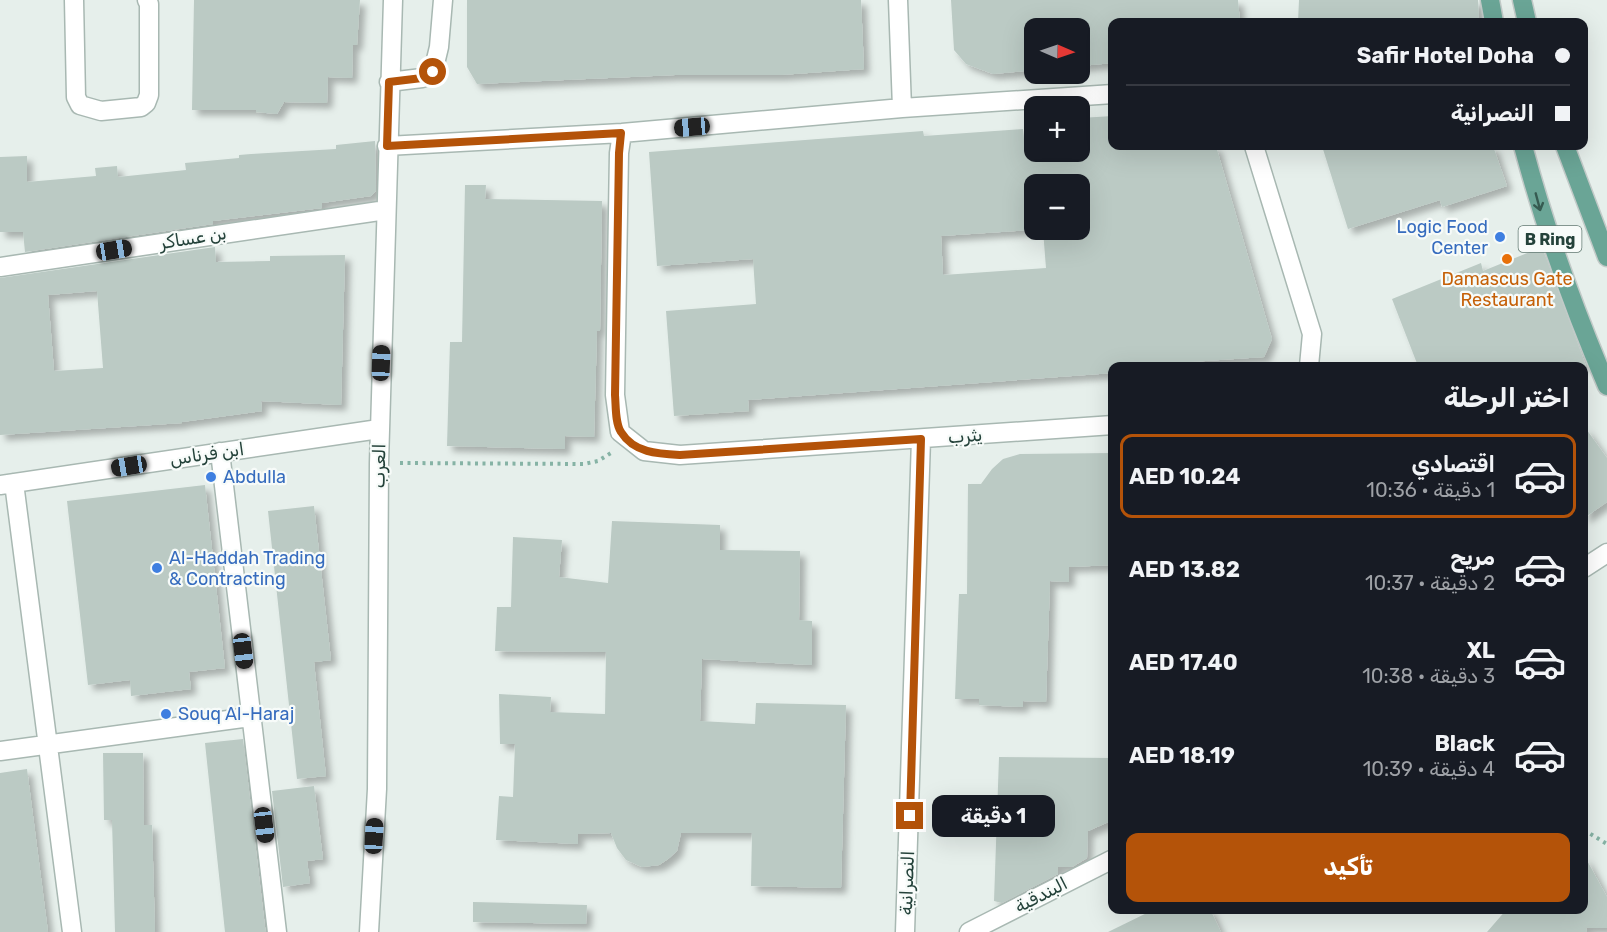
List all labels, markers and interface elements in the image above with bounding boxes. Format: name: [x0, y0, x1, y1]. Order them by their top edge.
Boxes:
north arrow: [1024, 18, 1090, 84]
map controls: [1024, 18, 1090, 240]
text: Safir Hotel Doha: [1357, 42, 1534, 69]
route start: [419, 58, 446, 85]
button: +: [1024, 96, 1090, 162]
text: النصرانية: [1451, 100, 1534, 127]
car: [673, 116, 711, 138]
button: −: [1024, 174, 1090, 240]
one-way arrow: [1532, 192, 1544, 211]
place label: Logic Food Center: [1397, 216, 1488, 259]
street label: بن عساكر: [157, 222, 228, 254]
road number: B Ring: [1518, 226, 1582, 252]
marker: Logic Food Center: [1493, 230, 1507, 244]
car: [95, 238, 133, 262]
marker: Damascus Gate Restaurant: [1500, 252, 1514, 266]
place label: Damascus Gate Restaurant: [1441, 268, 1573, 311]
car: [371, 345, 391, 381]
text: اختر الرحلة: [1444, 382, 1570, 414]
street label: يثرب: [947, 424, 983, 448]
street label: ابن فرناس: [168, 438, 246, 470]
street label: العرب: [368, 443, 390, 489]
icon: car: [1513, 449, 1567, 503]
text: اقتصادي: [1412, 451, 1495, 478]
car: [110, 454, 148, 478]
text: AED 10.24: [1129, 463, 1240, 490]
place label: Abdulla: [223, 466, 286, 488]
marker: Abdulla: [204, 470, 218, 484]
text: 1 دقيقة · 10:36: [1366, 478, 1495, 502]
icon: car: [1513, 542, 1567, 596]
text: مريح: [1450, 544, 1495, 571]
place label: Al-Haddah Trading & Contracting: [169, 547, 325, 590]
text: AED 13.82: [1129, 556, 1240, 583]
marker: Al-Haddah Trading & Contracting: [150, 561, 164, 575]
text: 2 دقيقة · 10:37: [1365, 571, 1495, 595]
car: [232, 632, 254, 670]
icon: car: [1513, 635, 1567, 689]
text: XL: [1467, 637, 1495, 664]
text: AED 17.40: [1129, 649, 1238, 676]
text: 3 دقيقة · 10:38: [1362, 664, 1495, 688]
place label: Souq Al-Haraj: [178, 703, 294, 725]
marker: Souq Al-Haraj: [159, 707, 173, 721]
icon: car: [1513, 728, 1567, 782]
text: Black: [1434, 730, 1495, 757]
text: AED 18.19: [1129, 742, 1235, 769]
text: 4 دقيقة · 10:39: [1363, 757, 1495, 781]
callout: 1 دقيقة: [931, 795, 1054, 837]
route end: [896, 802, 923, 829]
text: 1 دقيقة: [961, 804, 1026, 828]
car: [253, 806, 275, 844]
car: [364, 818, 384, 854]
button: تأكيد: [1126, 833, 1570, 902]
street label: النصرانية: [895, 850, 919, 916]
street label: البندقية: [1011, 872, 1071, 918]

